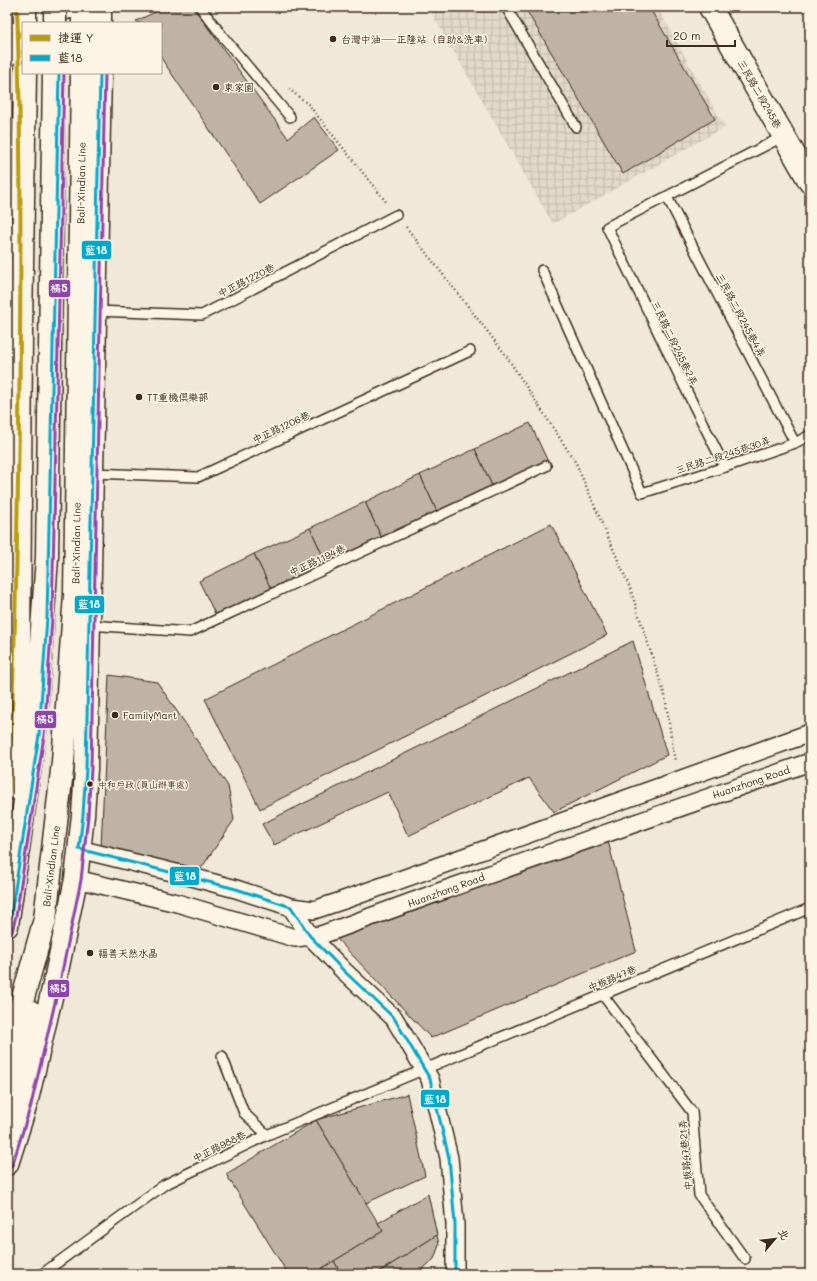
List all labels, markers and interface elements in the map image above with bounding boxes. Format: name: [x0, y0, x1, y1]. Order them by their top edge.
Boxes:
legend: [22, 22, 162, 74]
scale bar: [667, 22, 735, 48]
text: 20 m: [673, 27, 701, 43]
text: 捷運 Y: [58, 29, 94, 45]
place label: 台灣中油—正隆站（自助&洗車）: [341, 32, 494, 46]
marker: 台灣中油—正隆站（自助&洗車）: [328, 34, 338, 44]
text: 藍18: [58, 49, 83, 65]
street label: 三民路二段245巷: [735, 57, 786, 132]
place label: 東家園: [224, 80, 254, 94]
marker: 東家園: [211, 82, 221, 92]
street label: Bali-Xindian Line: [73, 142, 89, 224]
line badge: 藍18: [81, 240, 112, 260]
text: 藍18: [85, 242, 108, 257]
street label: 中正路1220巷: [215, 259, 278, 300]
street label: 三民路二段245巷4弄: [713, 271, 769, 359]
line badge: 橘5: [48, 279, 71, 298]
text: 橘5: [50, 280, 68, 295]
street label: 三民路二段245巷2弄: [648, 298, 702, 388]
place label: TT重機俱樂部: [147, 390, 208, 404]
marker: TT重機俱樂部: [134, 392, 144, 402]
street label: 中正路1206巷: [250, 407, 313, 446]
street label: 三民路二段245巷30弄: [674, 433, 772, 477]
street label: Bali-Xindian Line: [68, 502, 84, 584]
street label: 中正路1194巷: [287, 540, 348, 579]
line badge: 藍18: [74, 595, 105, 614]
text: 藍18: [78, 596, 101, 611]
place label: FamilyMart: [123, 708, 177, 722]
line badge: 橘5: [34, 710, 57, 729]
marker: FamilyMart: [110, 710, 120, 720]
text: 橘5: [36, 711, 54, 726]
street label: Huanzhong Road: [710, 762, 792, 802]
marker: 中和戶政 (員山辦事處): [85, 779, 95, 789]
place label: 中和戶政 (員山辦事處): [98, 779, 188, 790]
street label: Bali-Xindian Line: [39, 825, 63, 907]
line badge: 藍18: [169, 866, 200, 886]
text: 藍18: [174, 868, 197, 883]
street label: Huanzhong Road: [406, 870, 486, 910]
place label: 福善天然水晶: [98, 946, 158, 960]
marker: 福善天然水晶: [85, 948, 95, 958]
street label: 中板路47巷: [586, 961, 639, 994]
line badge: 橘5: [47, 979, 70, 998]
text: 橘5: [49, 980, 67, 995]
line badge: 藍18: [420, 1089, 450, 1108]
text: 藍18: [424, 1091, 447, 1106]
street label: 中板路47巷21弄: [675, 1119, 695, 1191]
street label: 中正路988巷: [190, 1127, 249, 1165]
north arrow: [755, 1219, 795, 1259]
text: 北: [775, 1226, 793, 1242]

